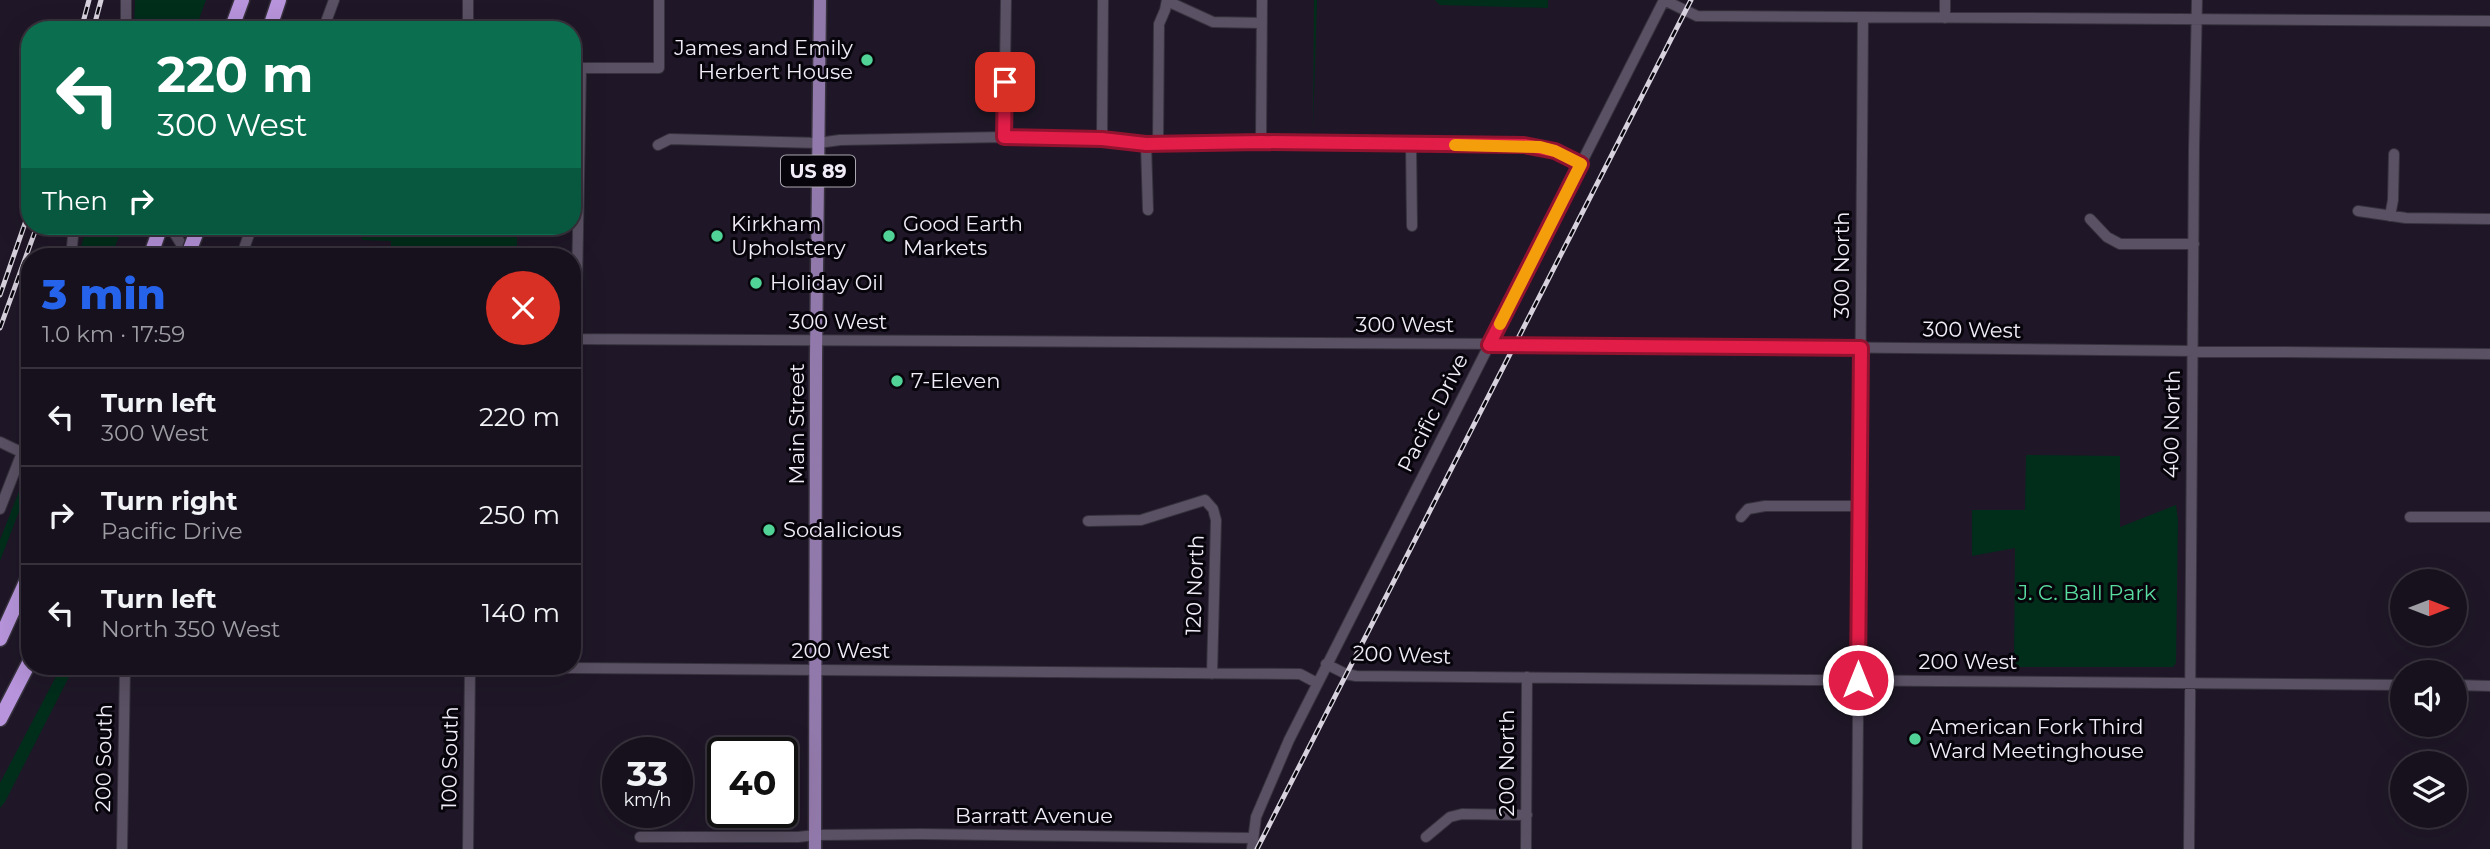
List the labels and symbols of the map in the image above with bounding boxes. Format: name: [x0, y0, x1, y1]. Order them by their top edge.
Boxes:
place label: James and Emily Herbert House: [673, 35, 854, 84]
marker: James and Emily Herbert House: [859, 52, 875, 68]
pin: [975, 52, 1035, 112]
road number: US 89: [781, 155, 855, 186]
place label: Kirkham Upholstery: [731, 211, 846, 260]
place label: Good Earth Markets: [903, 211, 1023, 260]
street label: 300 North: [1829, 212, 1854, 318]
marker: Kirkham Upholstery: [709, 228, 725, 244]
marker: Good Earth Markets: [881, 228, 897, 244]
place label: Holiday Oil: [770, 270, 884, 295]
marker: Holiday Oil: [748, 275, 764, 291]
street label: 300 West: [789, 309, 887, 334]
street label: 300 West: [1356, 312, 1454, 337]
street label: 300 West: [1922, 316, 2022, 343]
street label: Pacific Drive: [1392, 349, 1473, 476]
street label: Main Street: [784, 363, 809, 485]
place label: 7-Eleven: [911, 368, 1000, 393]
street label: 400 North: [2158, 369, 2185, 479]
marker: 7-Eleven: [889, 373, 905, 389]
place label: Sodalicious: [783, 517, 902, 542]
marker: Sodalicious: [761, 522, 777, 538]
street label: 120 North: [1180, 534, 1209, 636]
north arrow: [2390, 569, 2468, 646]
park label: J. C. Ball Park: [2017, 580, 2157, 605]
street label: 200 West: [792, 638, 890, 663]
street label: 200 West: [1352, 640, 1452, 669]
position arrow: [1821, 643, 1895, 717]
street label: 200 West: [1919, 649, 2017, 674]
street label: 200 South: [90, 704, 117, 812]
street label: 100 South: [436, 706, 463, 810]
street label: 200 North: [1494, 710, 1519, 816]
place label: American Fork Third Ward Meetinghouse: [1929, 714, 2144, 763]
marker: American Fork Third Ward Meetinghouse: [1907, 731, 1923, 747]
speed limit sign: 40: [707, 737, 798, 828]
street label: Barratt Avenue: [955, 803, 1113, 828]

